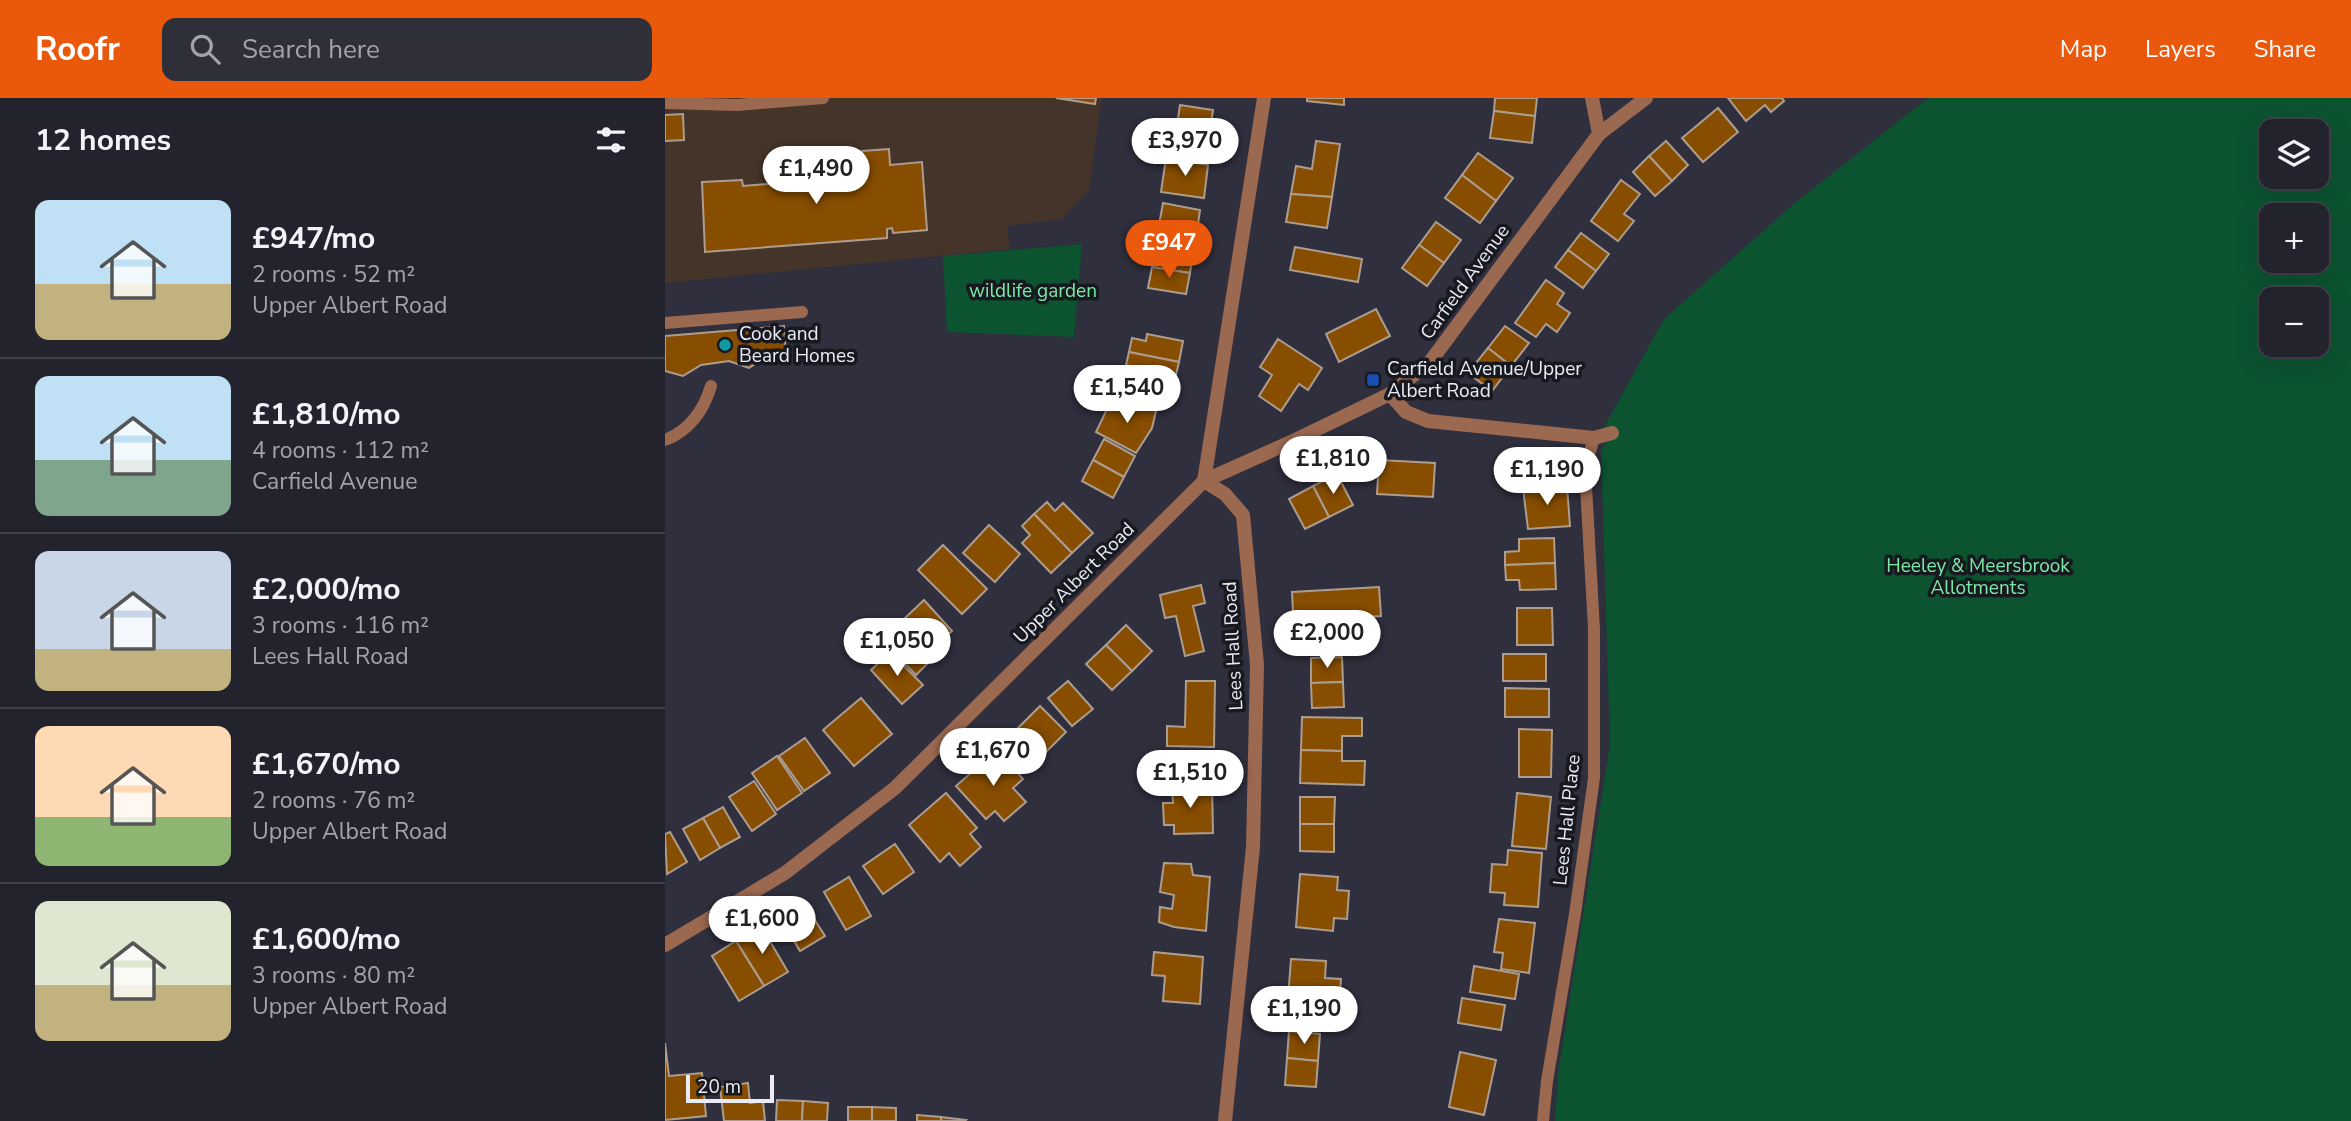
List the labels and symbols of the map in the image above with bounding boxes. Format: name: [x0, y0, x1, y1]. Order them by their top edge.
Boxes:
pin: £3,970: [1128, 118, 1242, 178]
pin: £1,490: [759, 146, 873, 206]
street label: Carfield Avenue: [1414, 219, 1516, 345]
pin: £947: [1128, 220, 1210, 280]
park label: wildlife garden: [969, 278, 1097, 304]
place label: Cook and Beard Homes: [739, 321, 855, 369]
marker: Cook and Beard Homes: [717, 337, 733, 353]
place label: Carfield Avenue/Upper Albert Road: [1387, 356, 1582, 404]
pin: £1,540: [1070, 366, 1184, 425]
marker: Carfield Avenue/Upper Albert Road: [1365, 372, 1381, 388]
pin: £1,810: [1276, 436, 1390, 496]
pin: £1,190: [1490, 448, 1604, 507]
street label: Upper Albert Road: [1008, 517, 1140, 649]
park label: Heeley & Meersbrook Allotments: [1886, 553, 2070, 601]
street label: Lees Hall Road: [1217, 581, 1249, 711]
pin: £2,000: [1270, 610, 1384, 670]
pin: £1,050: [840, 618, 954, 678]
pin: £1,670: [936, 728, 1050, 788]
pin: £1,510: [1133, 750, 1247, 810]
street label: Lees Hall Place: [1547, 753, 1587, 887]
pin: £1,600: [705, 896, 819, 956]
pin: £1,190: [1247, 986, 1361, 1046]
scale bar: [686, 1072, 773, 1104]

